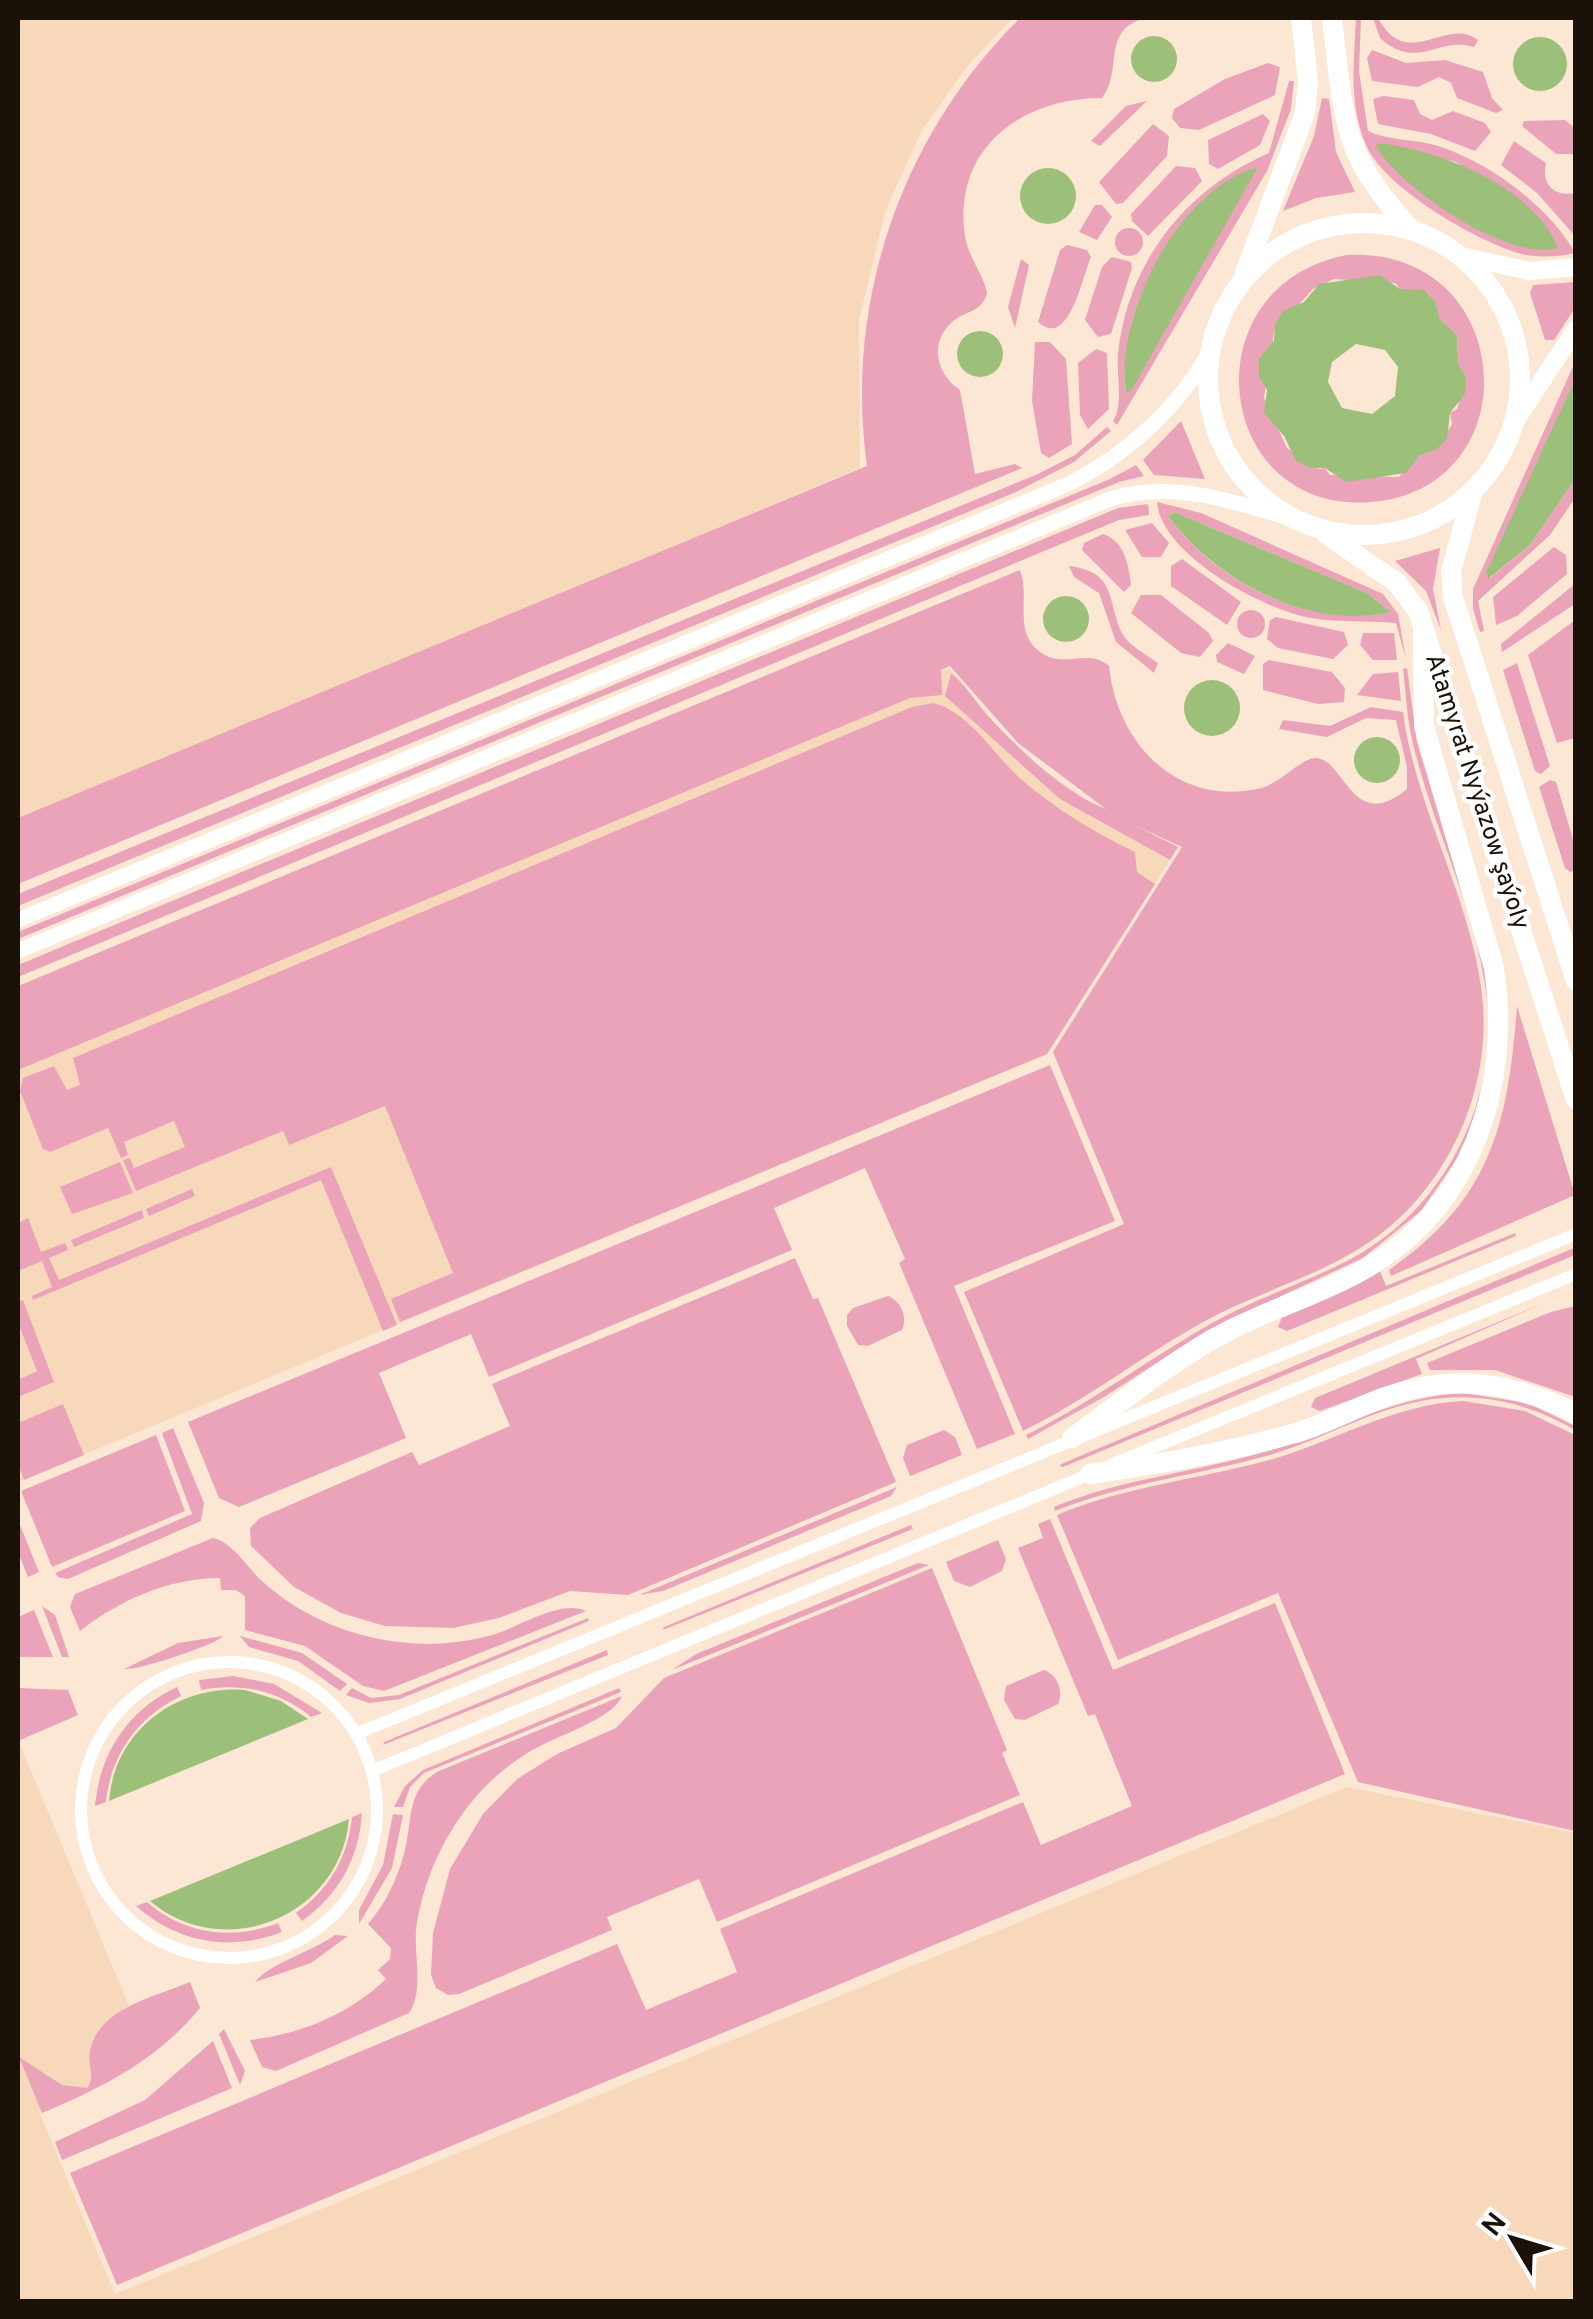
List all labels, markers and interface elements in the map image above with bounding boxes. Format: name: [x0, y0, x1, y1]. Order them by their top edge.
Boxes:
street label: Atamyrat Nyýazow şaýoly: [1416, 650, 1536, 934]
north arrow: [1463, 2189, 1563, 2289]
text: N: [1475, 2206, 1516, 2244]

